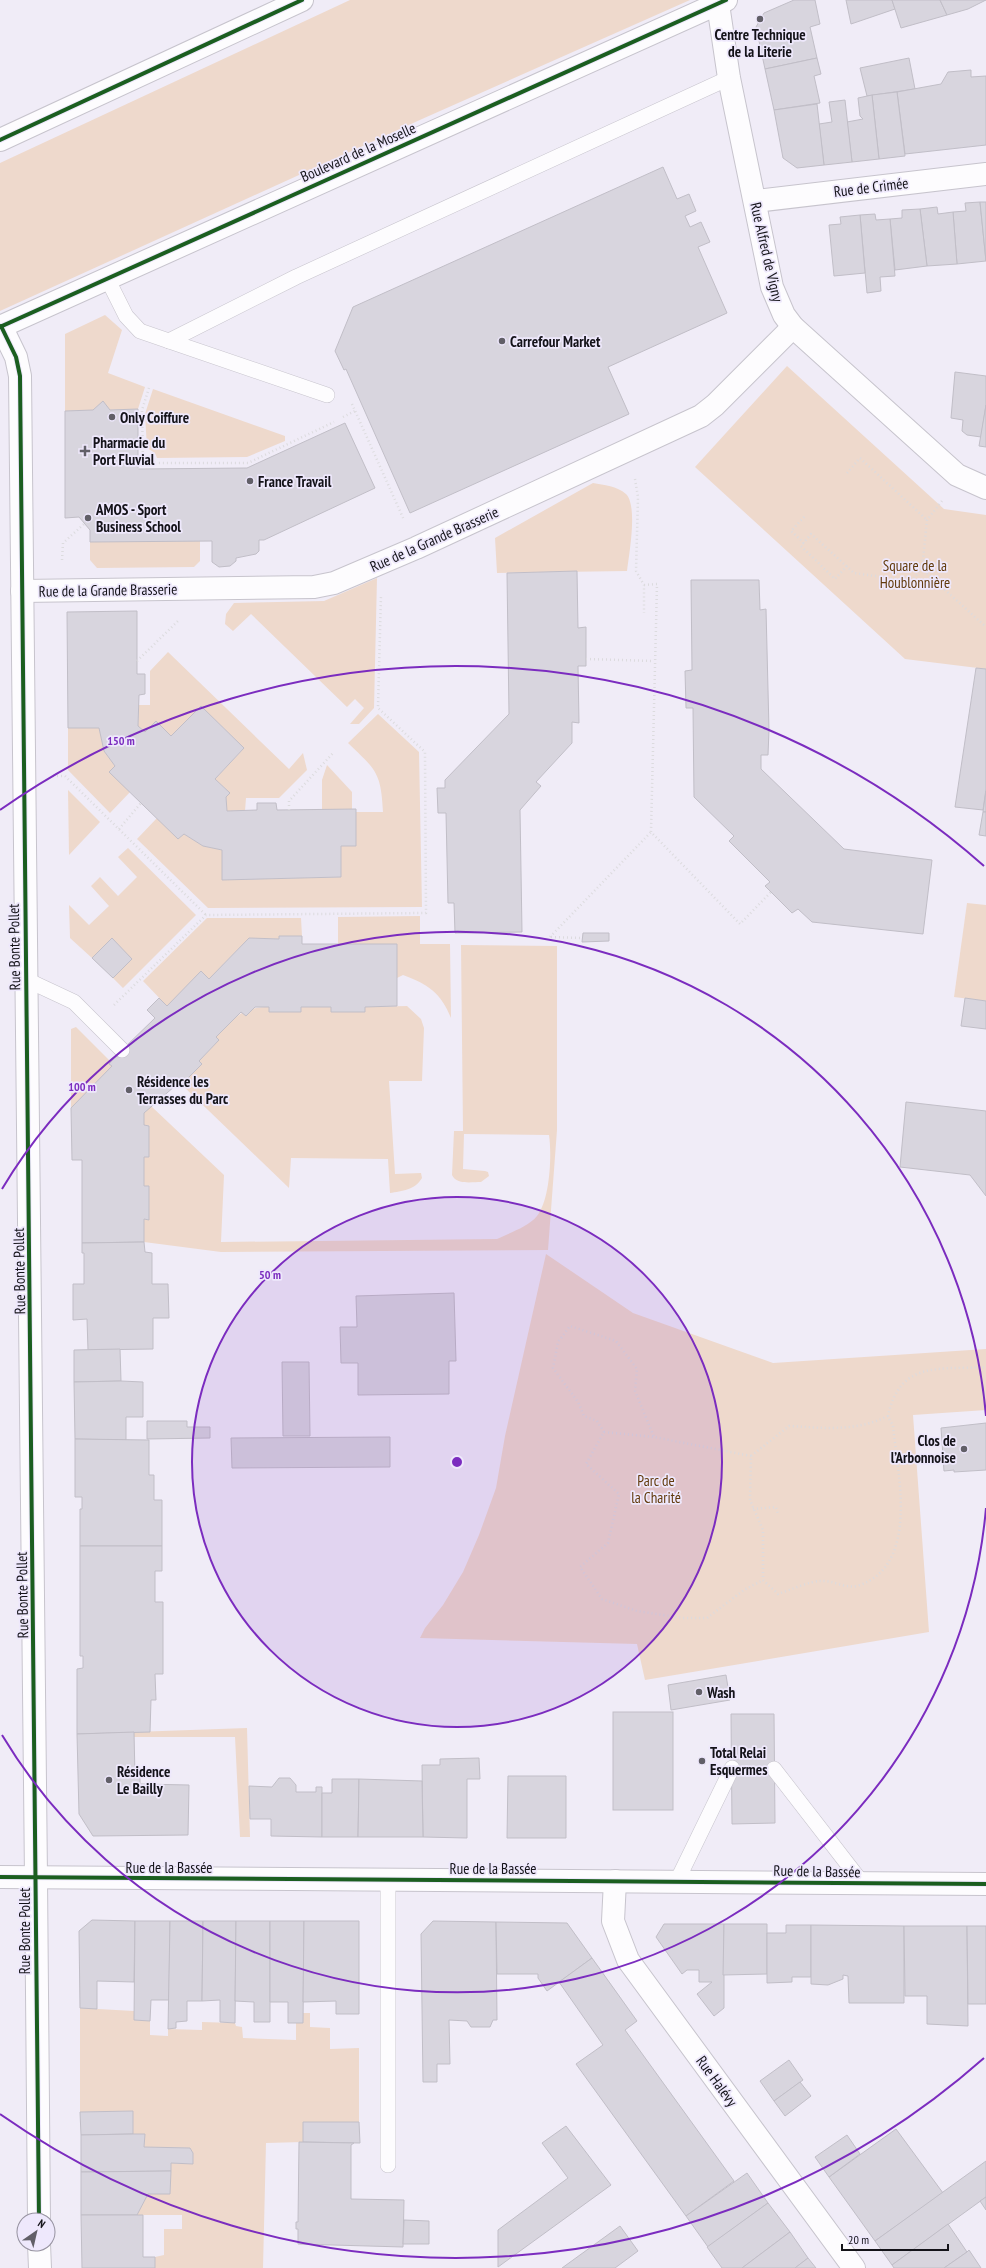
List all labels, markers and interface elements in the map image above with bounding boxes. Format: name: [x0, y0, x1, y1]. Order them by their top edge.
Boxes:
marker: Centre Technique de la Literie: [755, 14, 765, 24]
place label: Centre Technique de la Literie: [714, 25, 806, 61]
street label: Boulevard de la Moselle: [297, 118, 419, 186]
street label: Rue de Crimée: [833, 173, 909, 201]
street label: Rue Alfred de Vigny: [746, 200, 788, 304]
place label: Carrefour Market: [510, 332, 601, 351]
marker: Carrefour Market: [497, 336, 507, 346]
place label: Only Coiffure: [120, 408, 189, 427]
marker: Only Coiffure: [107, 412, 117, 422]
place label: Pharmacie du Port Fluvial: [93, 433, 165, 469]
marker: Pharmacie du Port Fluvial: [80, 446, 90, 456]
place label: France Travail: [258, 472, 332, 491]
marker: France Travail: [245, 476, 255, 486]
place label: AMOS - Sport Business School: [95, 500, 181, 536]
street label: Rue de la Grande Brasserie: [367, 502, 501, 576]
marker: AMOS - Sport Business School: [83, 513, 93, 523]
park label: Square de la Houblonnière: [880, 556, 950, 592]
street label: Rue de la Grande Brasserie: [39, 579, 177, 601]
text: 150 m: [107, 733, 135, 748]
street label: Rue Bonte Pollet: [4, 903, 24, 991]
place label: Résidence les Terrasses du Parc: [137, 1072, 229, 1108]
text: 100 m: [68, 1079, 96, 1094]
marker: Résidence les Terrasses du Parc: [124, 1085, 134, 1095]
street label: Rue Bonte Pollet: [9, 1227, 29, 1315]
text: 50 m: [259, 1267, 281, 1282]
place label: Clos de l’Arbonnoise: [891, 1431, 956, 1467]
marker: Clos de l’Arbonnoise: [959, 1444, 969, 1454]
centre of rings: [450, 1455, 464, 1469]
park label: Parc de la Charité: [631, 1471, 681, 1507]
street label: Rue Bonte Pollet: [12, 1551, 32, 1639]
place label: Wash: [706, 1683, 736, 1702]
marker: Wash: [694, 1687, 704, 1697]
place label: Total Relai Esquermes: [710, 1743, 767, 1779]
marker: Total Relai Esquermes: [697, 1756, 707, 1766]
place label: Résidence Le Bailly: [117, 1762, 170, 1798]
marker: Résidence Le Bailly: [104, 1775, 114, 1785]
street label: Rue de la Bassée: [125, 1858, 213, 1877]
street label: Rue de la Bassée: [449, 1859, 537, 1878]
street label: Rue de la Bassée: [773, 1861, 861, 1881]
street label: Rue Bonte Pollet: [15, 1888, 34, 1974]
street label: Rue Halévy: [692, 2052, 742, 2110]
north arrow: [16, 2212, 56, 2252]
text: N: [35, 2216, 48, 2231]
scale bar: [842, 2226, 948, 2252]
text: 20 m: [848, 2232, 869, 2247]

